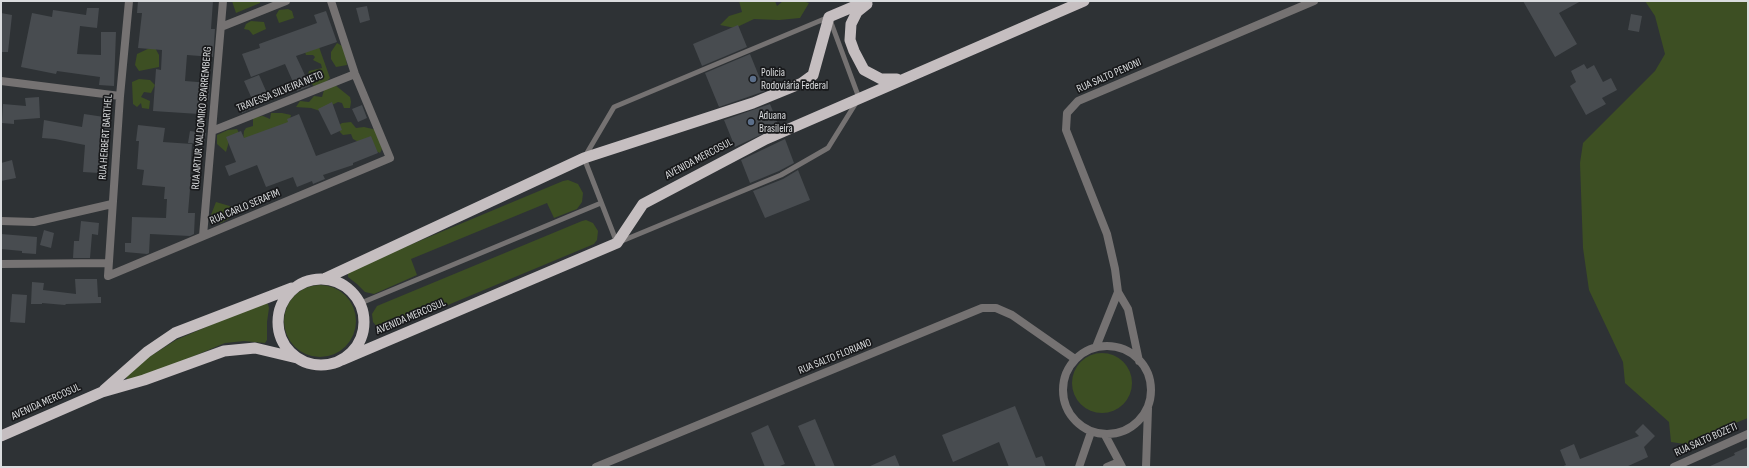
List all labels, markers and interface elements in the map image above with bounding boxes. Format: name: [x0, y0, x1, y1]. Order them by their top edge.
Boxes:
street label: RUA ARTUR VALDOMIRO SPARREMBERG: [189, 46, 215, 190]
street label: RUA SALTO PENONI: [1075, 56, 1143, 96]
place label: Polícia Rodoviária Federal: [761, 66, 828, 92]
street label: TRAVESSA SILVEIRA NETO: [235, 69, 325, 115]
marker: Polícia Rodoviária Federal: [748, 74, 758, 84]
street label: RUA HERBERT BARTHEL: [96, 94, 116, 180]
place label: Aduana Brasileira: [759, 109, 793, 135]
marker: Aduana Brasileira: [746, 117, 756, 127]
street label: AVENIDA MERCOSUL: [663, 136, 735, 182]
street label: RUA CARLO SERAFIM: [208, 186, 282, 228]
street label: AVENIDA MERCOSUL: [374, 296, 448, 338]
street label: RUA SALTO FLORIANO: [796, 336, 874, 378]
street label: AVENIDA MERCOSUL: [9, 381, 83, 423]
street label: RUA SALTO BOZETI: [1673, 420, 1739, 460]

